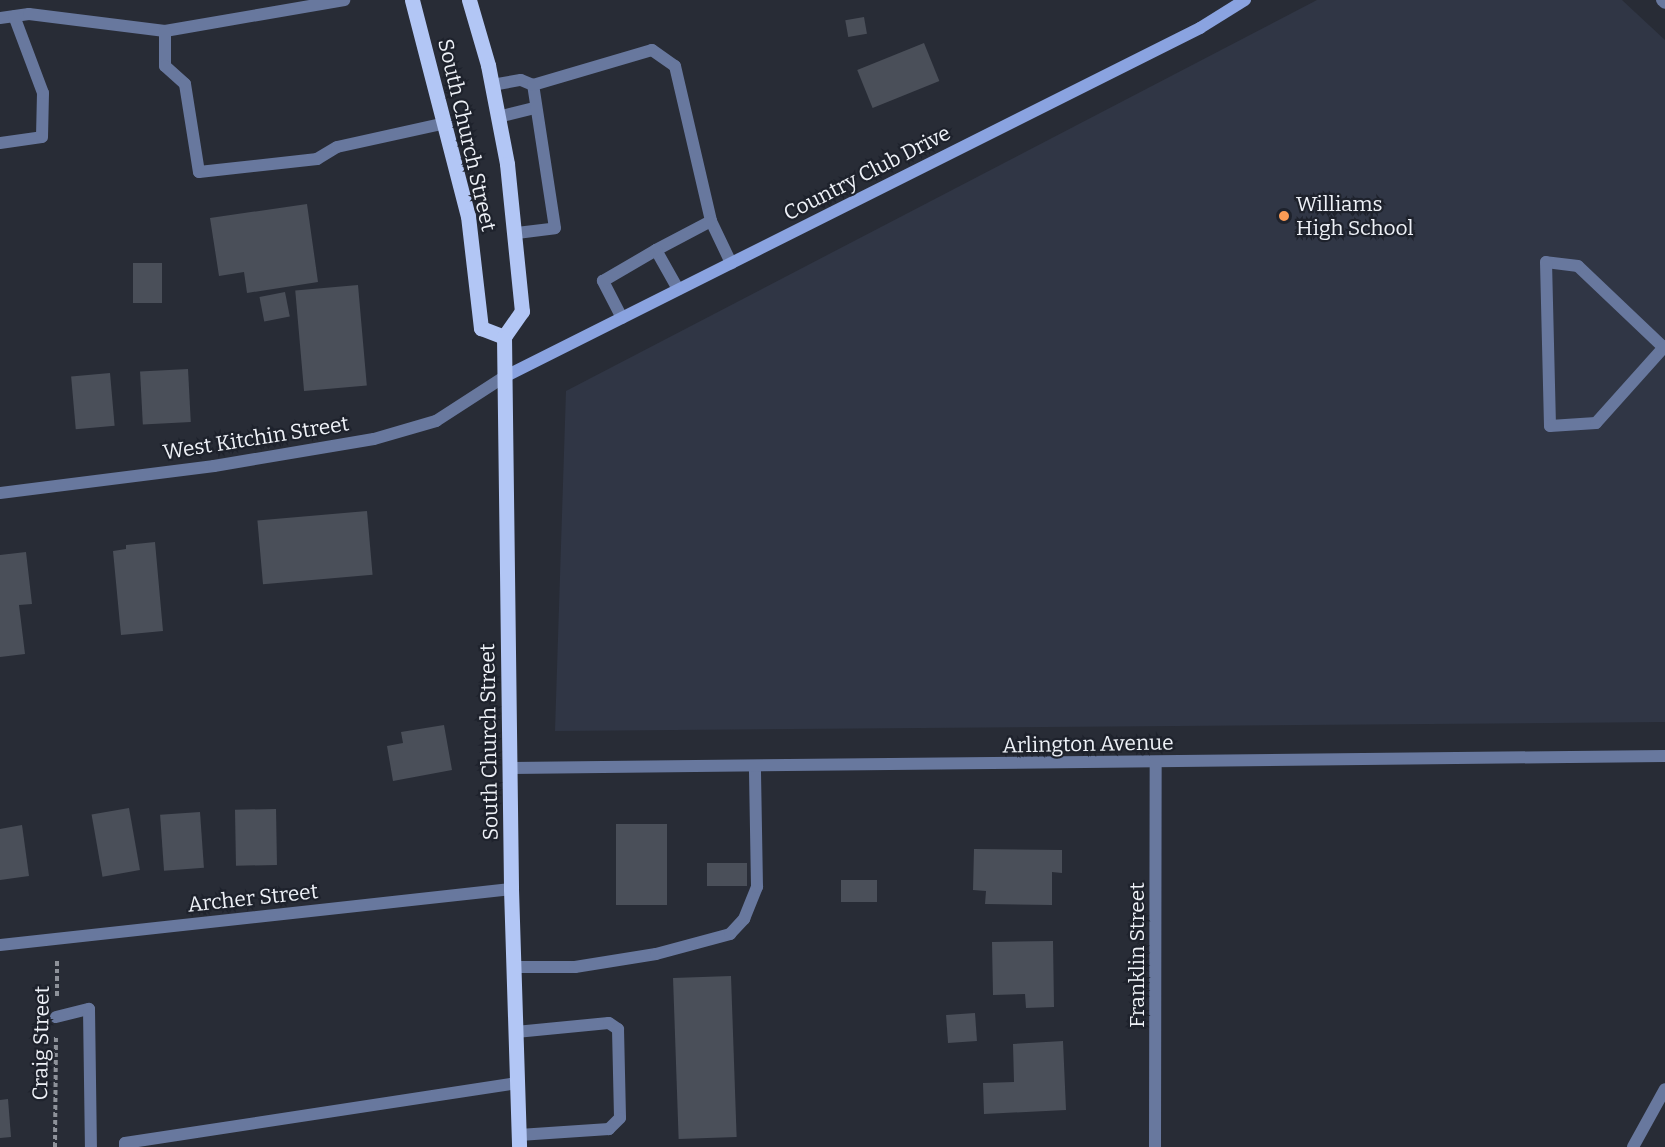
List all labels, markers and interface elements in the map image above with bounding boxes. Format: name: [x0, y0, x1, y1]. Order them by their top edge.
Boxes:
street label: South Church Street: [433, 36, 501, 234]
street label: Country Club Drive: [779, 120, 955, 226]
place label: Williams High School: [1296, 191, 1414, 241]
marker: Williams High School: [1277, 209, 1291, 223]
street label: West Kitchin Street: [161, 411, 351, 465]
street label: South Church Street: [475, 643, 503, 841]
street label: Arlington Avenue: [1002, 730, 1174, 758]
street label: Archer Street: [187, 879, 319, 917]
street label: Franklin Street: [1124, 882, 1150, 1028]
street label: Craig Street: [27, 986, 55, 1100]

